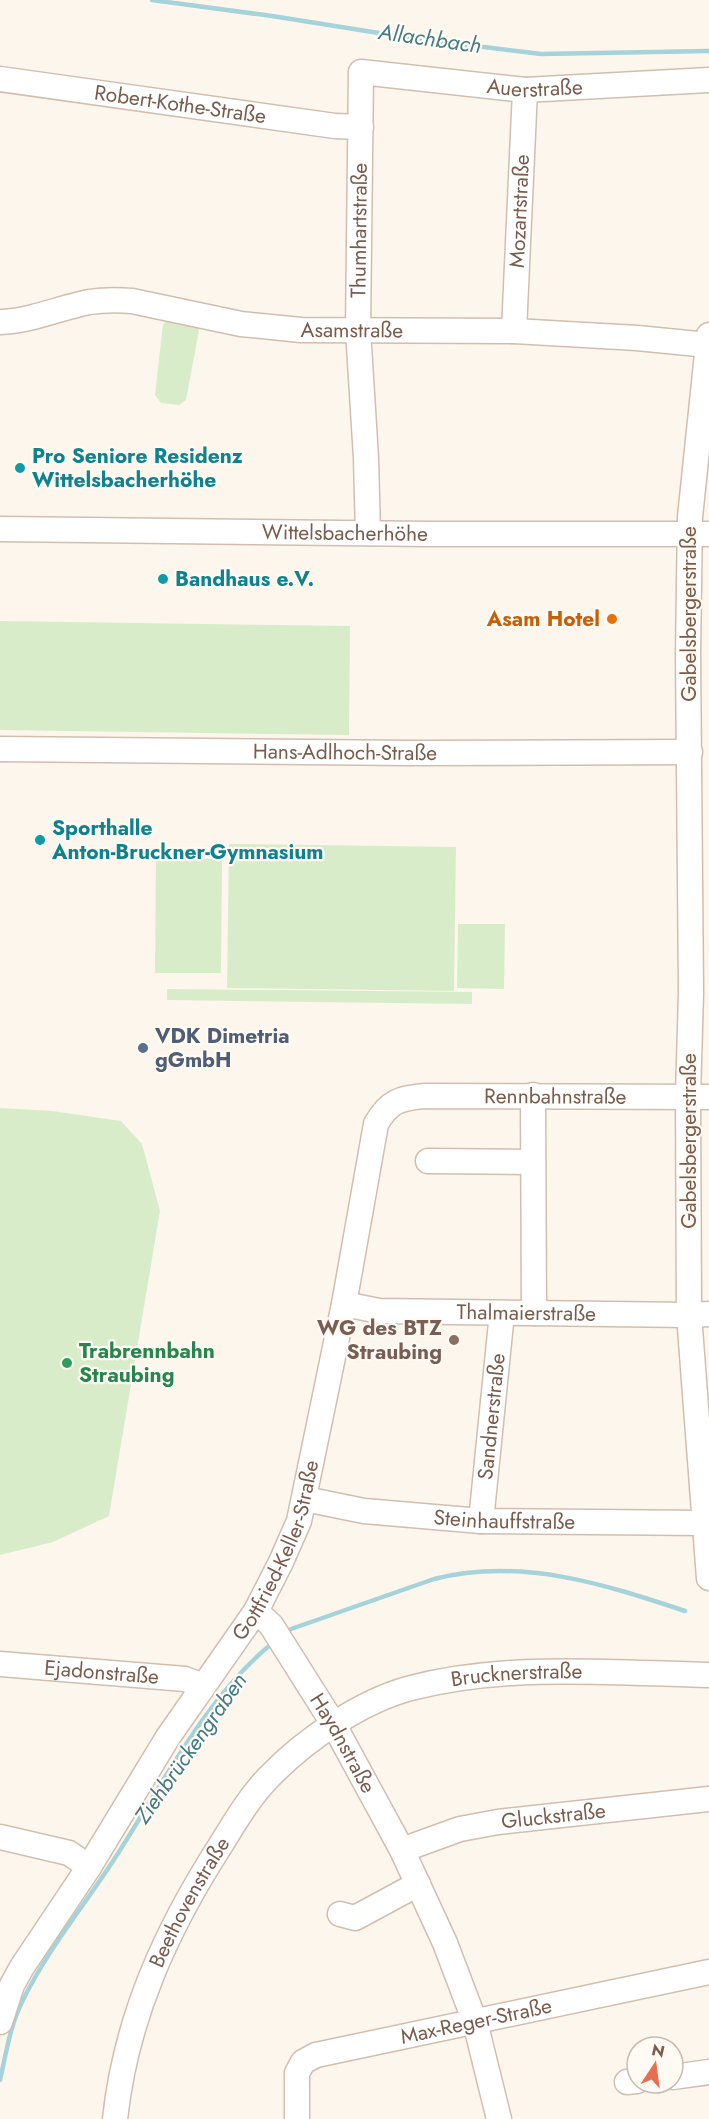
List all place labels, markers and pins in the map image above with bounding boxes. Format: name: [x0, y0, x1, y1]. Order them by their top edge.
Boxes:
place label: Pro Seniore Residenz Wittelsbacherhöhe: [32, 441, 243, 495]
marker: Pro Seniore Residenz Wittelsbacherhöhe: [13, 461, 27, 475]
place label: Bandhaus e.V.: [175, 564, 314, 594]
marker: Bandhaus e.V.: [156, 572, 170, 586]
place label: Asam Hotel: [486, 604, 600, 634]
marker: Asam Hotel: [605, 612, 619, 626]
place label: Sporthalle Anton-Bruckner-Gymnasium: [51, 813, 324, 867]
marker: Sporthalle Anton-Bruckner-Gymnasium: [33, 833, 47, 847]
place label: VDK Dimetria gGmbH: [154, 1021, 290, 1075]
marker: VDK Dimetria gGmbH: [136, 1041, 150, 1055]
place label: WG des BTZ Straubing: [317, 1313, 442, 1367]
marker: WG des BTZ Straubing: [447, 1333, 461, 1347]
place label: Trabrennbahn Straubing: [79, 1336, 215, 1390]
marker: Trabrennbahn Straubing: [60, 1356, 74, 1370]

